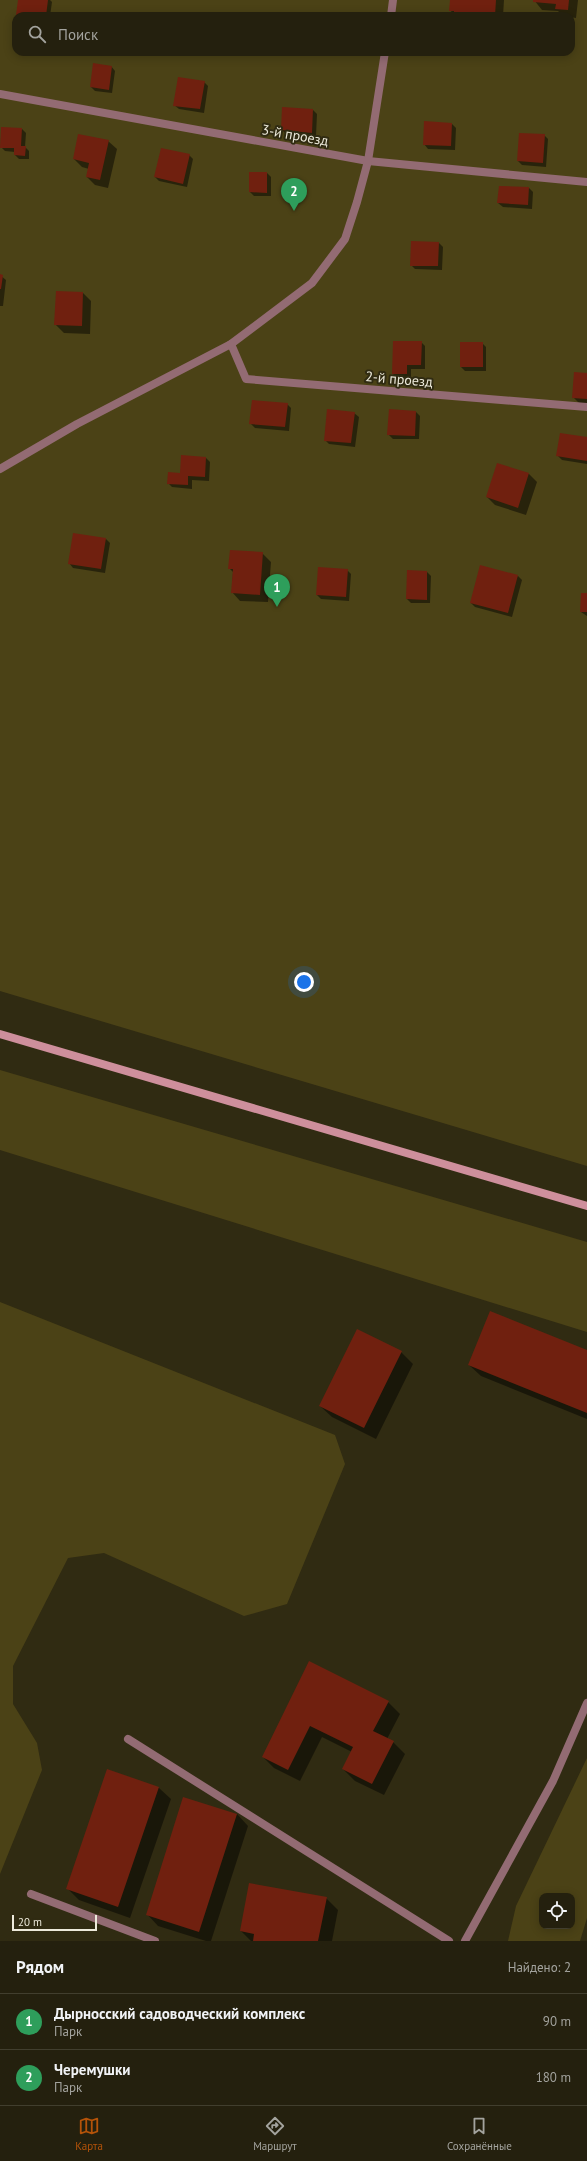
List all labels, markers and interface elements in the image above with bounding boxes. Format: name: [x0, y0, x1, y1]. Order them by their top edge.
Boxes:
search box: [12, 12, 575, 56]
icon: search: [26, 23, 48, 45]
text: Поиск: [58, 25, 98, 44]
street label: 3-й проезд: [260, 120, 330, 150]
pin: 2: [281, 178, 307, 211]
street label: 2-й проезд: [365, 367, 434, 391]
pin: 1: [264, 574, 290, 607]
your location: [294, 972, 314, 992]
map controls: [539, 1893, 575, 1929]
button: locate: [539, 1893, 575, 1929]
scale bar: [12, 1913, 97, 1932]
text: 20 m: [18, 1915, 42, 1929]
text: Рядом: [16, 1956, 64, 1978]
text: Найдено: 2: [508, 1959, 571, 1976]
text: Дырносский садоводческий комплекс: [54, 2004, 305, 2023]
text: 1: [25, 2013, 33, 2030]
text: 90 m: [543, 2013, 571, 2030]
text: Парк: [54, 2023, 82, 2040]
text: Черемушки: [54, 2060, 130, 2079]
text: 2: [25, 2069, 33, 2086]
text: 180 m: [536, 2069, 571, 2086]
text: Парк: [54, 2079, 82, 2096]
tab: Карта: [75, 2115, 103, 2153]
tab: Маршрут: [253, 2115, 297, 2153]
tab: Сохранённые: [447, 2115, 512, 2153]

